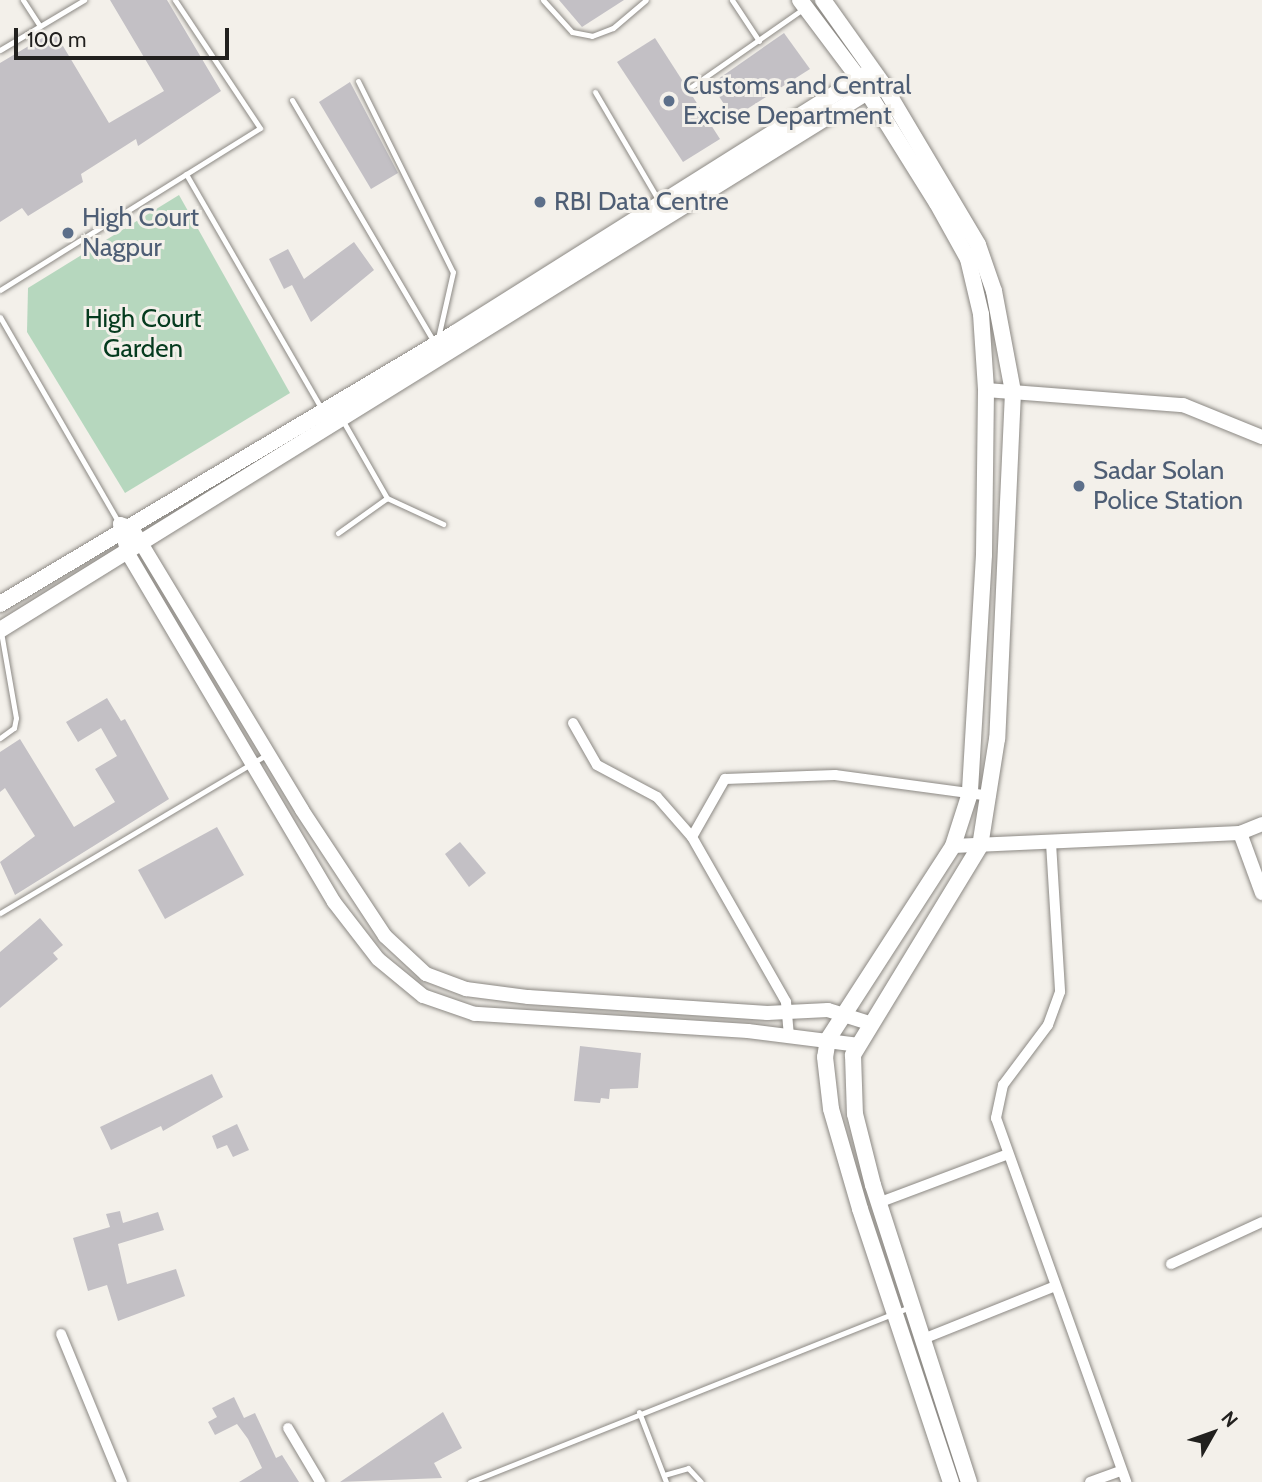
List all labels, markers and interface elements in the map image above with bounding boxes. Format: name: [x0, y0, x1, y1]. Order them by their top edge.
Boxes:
scale bar: [18, 14, 233, 58]
text: 100 m: [27, 27, 86, 52]
place label: Customs and Central Excise Department: [683, 70, 911, 132]
marker: Customs and Central Excise Department: [661, 93, 677, 109]
place label: RBI Data Centre: [554, 186, 729, 218]
marker: RBI Data Centre: [532, 194, 548, 210]
place label: High Court Nagpur: [82, 202, 199, 264]
marker: High Court Nagpur: [60, 225, 76, 241]
park label: High Court Garden: [84, 303, 202, 364]
place label: Sadar Solan Police Station: [1093, 455, 1243, 516]
marker: Sadar Solan Police Station: [1071, 478, 1087, 494]
north arrow: [1178, 1398, 1248, 1468]
text: N: [1216, 1407, 1243, 1432]

